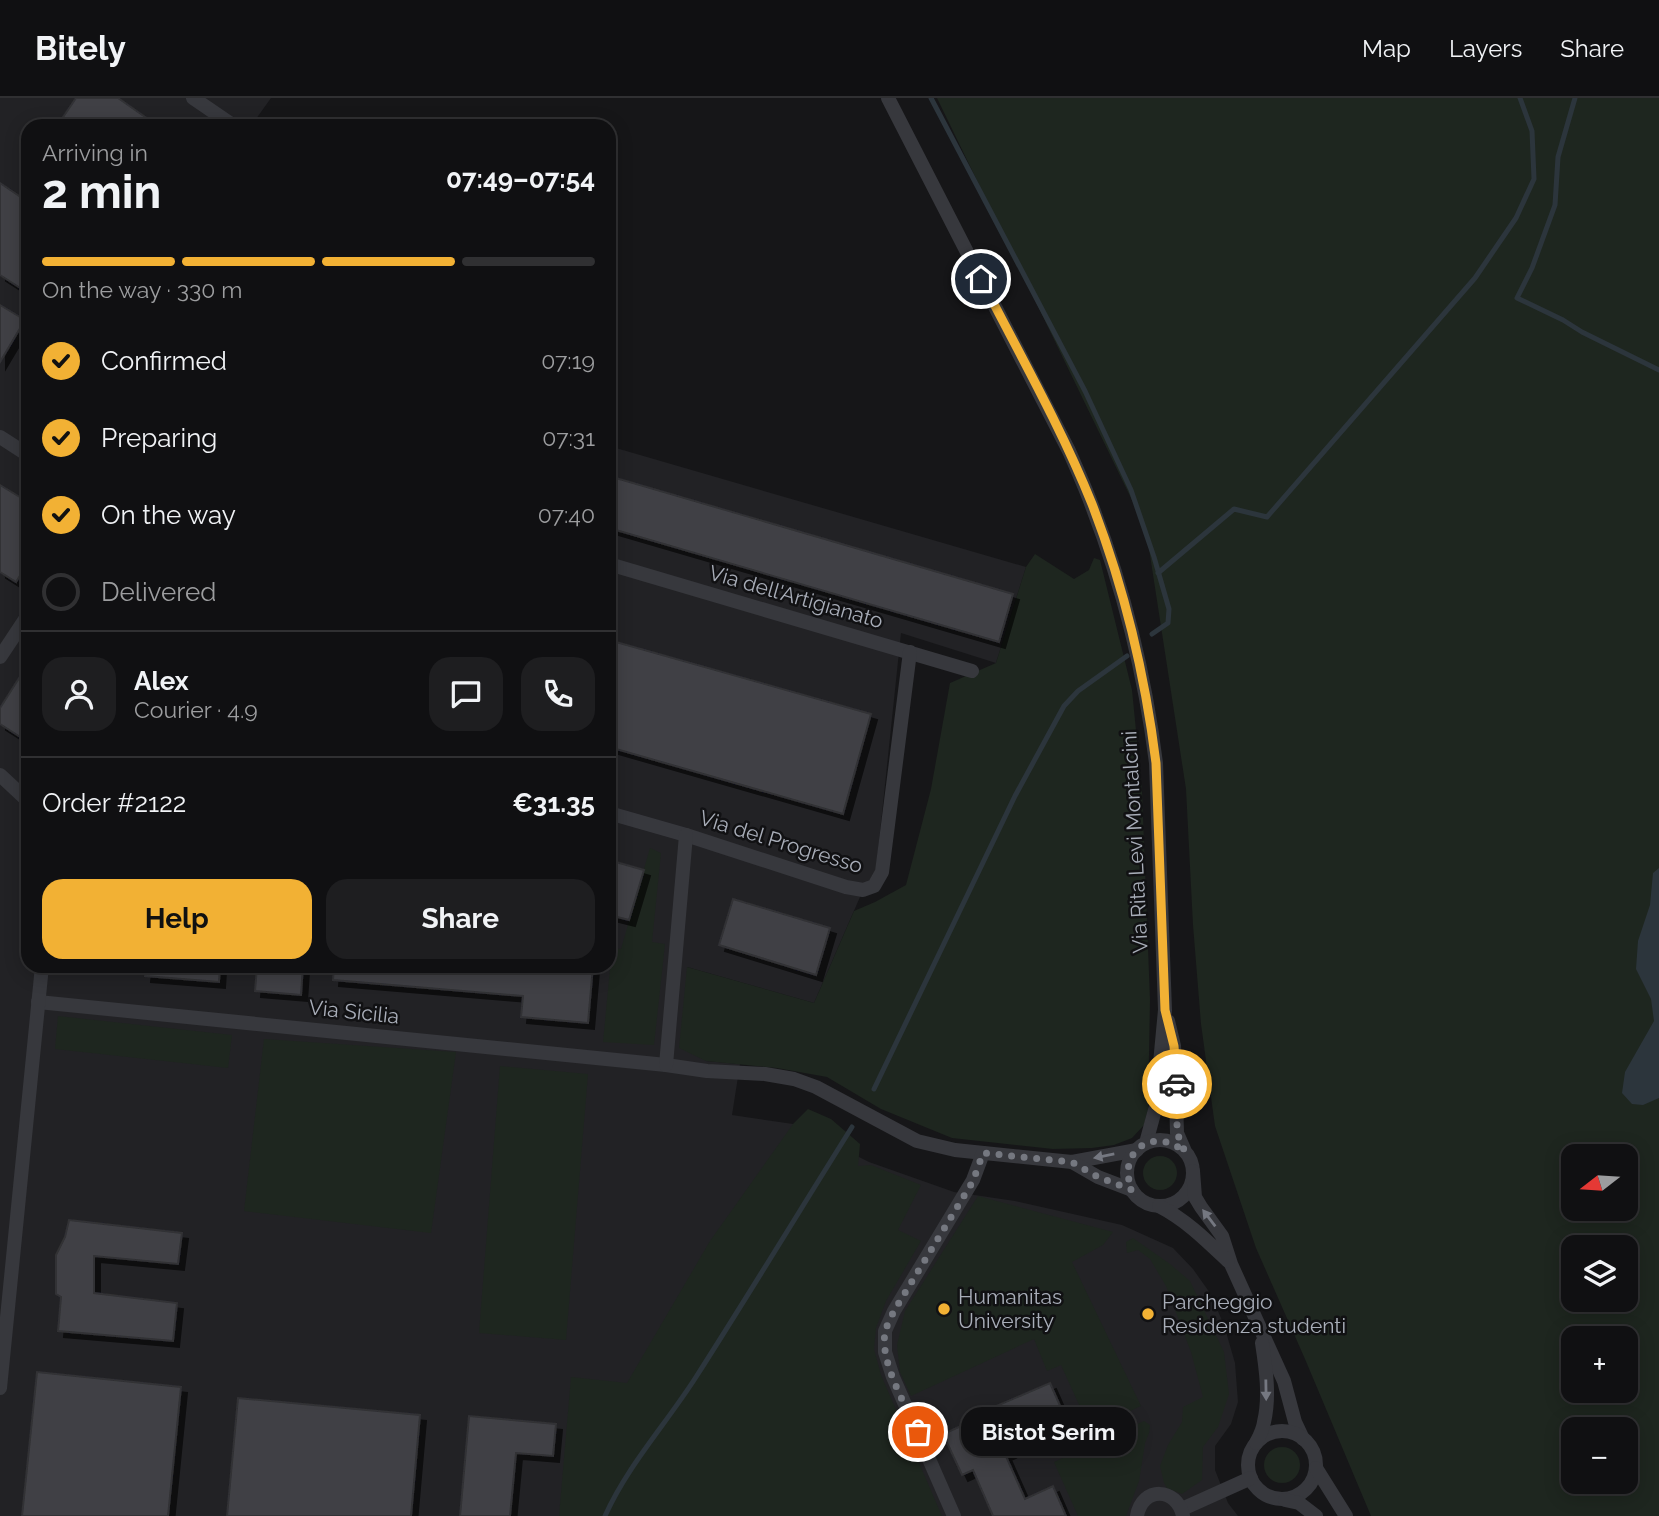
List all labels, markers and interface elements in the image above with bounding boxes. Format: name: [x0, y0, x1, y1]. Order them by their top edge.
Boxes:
text: Bitely: [35, 29, 126, 68]
text: Map: [1362, 34, 1411, 63]
text: Layers: [1449, 34, 1522, 63]
text: Share: [1560, 34, 1624, 63]
text: Arriving in: [42, 139, 148, 166]
text: 07:49–07:54: [446, 164, 595, 194]
text: 2 min: [42, 165, 161, 219]
pin: [951, 249, 1011, 309]
icon: home: [962, 260, 1000, 298]
text: On the way · 330 m: [42, 276, 242, 303]
icon: check: [42, 342, 80, 380]
text: Confirmed: [101, 346, 227, 376]
text: 07:19: [541, 347, 595, 374]
icon: check: [42, 419, 80, 457]
text: Preparing: [101, 423, 217, 453]
text: 07:31: [542, 424, 595, 451]
icon: check: [42, 496, 80, 534]
text: On the way: [101, 500, 236, 530]
text: 07:40: [538, 501, 595, 528]
street label: Via dell'Artigianato: [706, 560, 886, 633]
text: Delivered: [101, 577, 216, 607]
button: person: [42, 657, 116, 731]
button: chat: [429, 657, 503, 731]
button: phone: [521, 657, 595, 731]
text: Alex: [134, 666, 189, 696]
text: Courier · 4.9: [134, 696, 258, 723]
street label: Via Rita Levi Montalcini: [1116, 730, 1153, 954]
text: Order #2122: [42, 788, 186, 818]
text: €31.35: [512, 788, 595, 818]
street label: Via del Progresso: [697, 805, 866, 878]
button: Help: [42, 879, 312, 959]
button: Share: [326, 879, 595, 959]
street label: Via Sicilia: [308, 994, 401, 1029]
courier: [1142, 1049, 1212, 1119]
icon: car: [1158, 1065, 1196, 1103]
north arrow: [1561, 1144, 1638, 1222]
map controls: [1561, 1144, 1638, 1494]
one-way arrow: [1093, 1151, 1115, 1162]
one-way arrow: [1202, 1210, 1217, 1228]
button: layers: [1561, 1235, 1638, 1312]
place label: Humanitas University: [958, 1284, 1062, 1333]
place label: Parcheggio Residenza studenti: [1162, 1289, 1346, 1338]
marker: Humanitas University: [936, 1301, 952, 1317]
marker: Parcheggio Residenza studenti: [1140, 1306, 1156, 1322]
button: +: [1561, 1326, 1638, 1403]
one-way arrow: [1261, 1380, 1272, 1402]
pin: [888, 1402, 948, 1462]
callout: Bistot Serim: [960, 1408, 1135, 1456]
icon: bag: [899, 1413, 937, 1451]
button: −: [1561, 1417, 1638, 1494]
text: Bistot Serim: [982, 1418, 1115, 1445]

